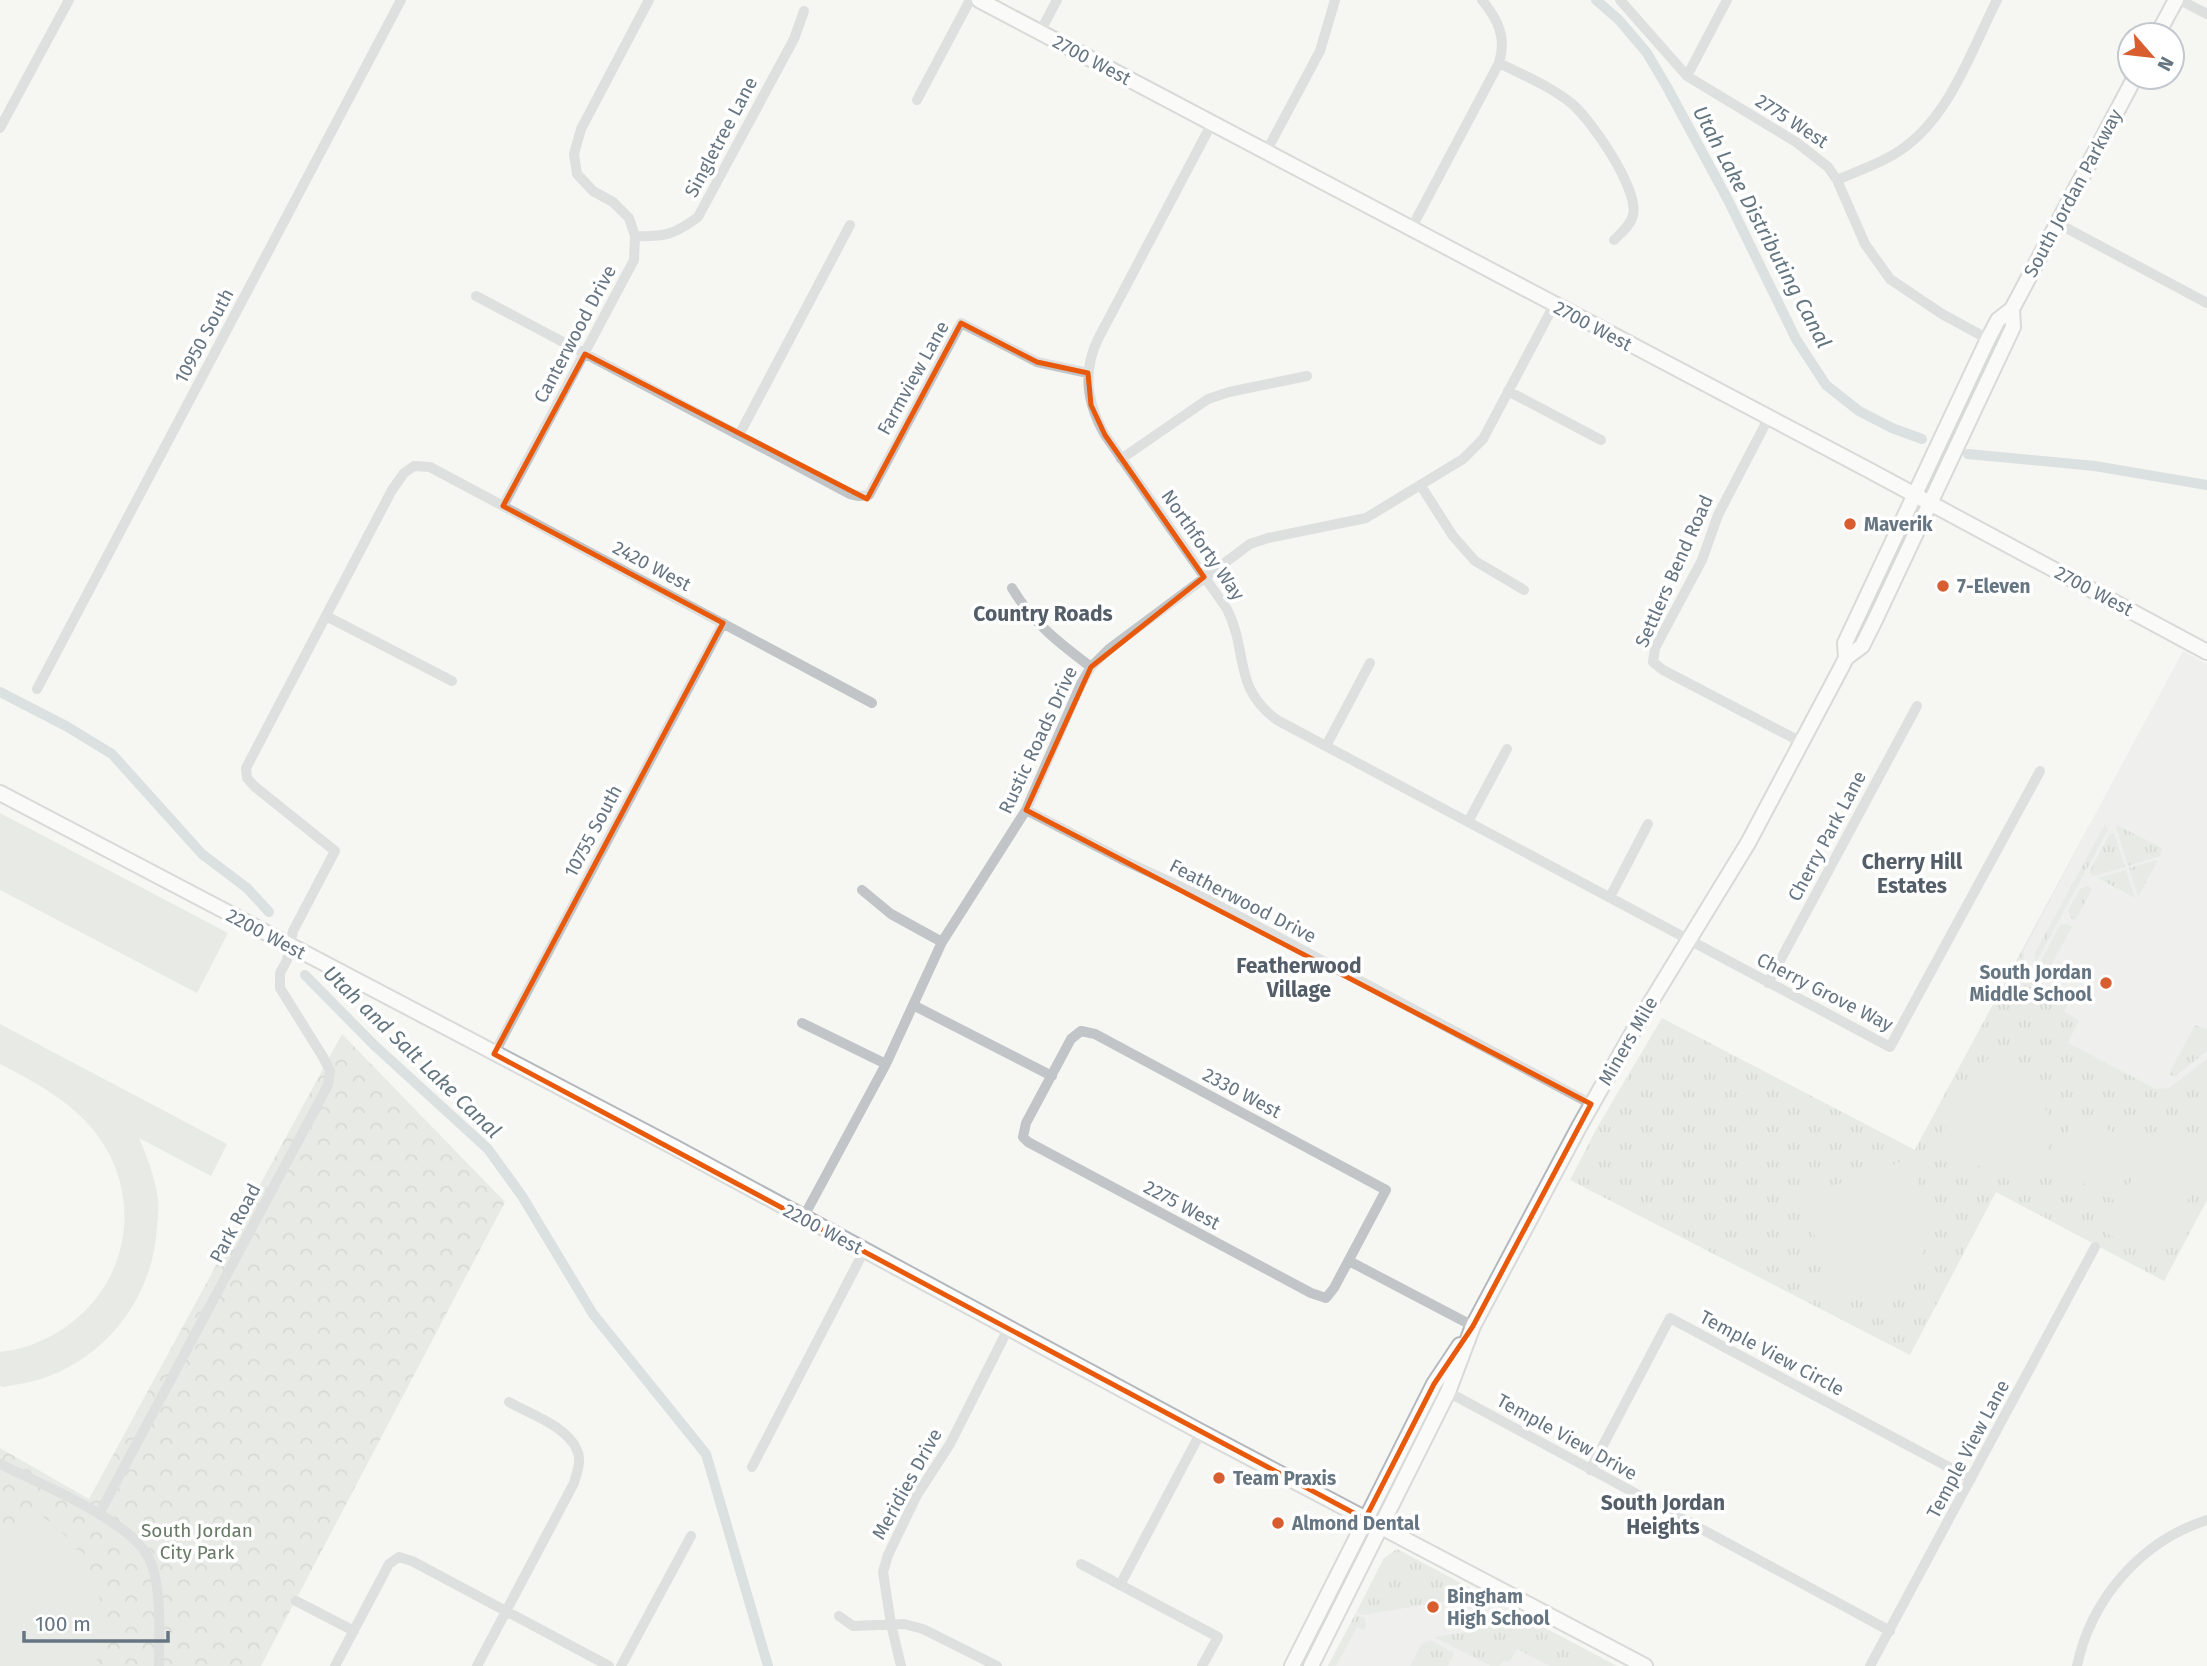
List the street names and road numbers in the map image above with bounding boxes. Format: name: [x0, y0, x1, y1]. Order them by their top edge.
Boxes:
street label: 2700 West: [1049, 30, 1135, 90]
street label: Singletree Lane: [680, 73, 762, 201]
street label: 2775 West: [1751, 89, 1833, 153]
street label: South Jordan Parkway: [2019, 104, 2127, 281]
street label: Canterwood Drive: [529, 261, 621, 407]
street label: 10950 South: [169, 285, 239, 387]
street label: 2700 West: [1550, 296, 1636, 356]
street label: Farmview Lane: [872, 317, 954, 439]
street label: Northforty Way: [1156, 485, 1250, 605]
street label: Settlers Bend Road: [1630, 491, 1718, 651]
street label: 2420 West: [609, 536, 695, 596]
street label: 2700 West: [2051, 561, 2137, 621]
street label: Rustic Roads Drive: [994, 663, 1082, 817]
street label: Cherry Park Lane: [1783, 767, 1871, 905]
street label: 10755 South: [559, 781, 627, 881]
street label: Featherwood Drive: [1166, 854, 1320, 948]
street label: 2200 West: [222, 904, 310, 965]
street label: Cherry Grove Way: [1753, 948, 1898, 1037]
street label: Miners Mile: [1593, 993, 1663, 1089]
street label: 2330 West: [1199, 1063, 1285, 1123]
street label: 2275 West: [1140, 1175, 1224, 1235]
street label: Park Road: [205, 1180, 265, 1266]
street label: 2200 West: [779, 1199, 867, 1260]
street label: Temple View Circle: [1696, 1305, 1848, 1401]
street label: Temple View Lane: [1922, 1376, 2014, 1522]
street label: Temple View Drive: [1493, 1389, 1641, 1485]
street label: Meridies Drive: [867, 1424, 947, 1544]

